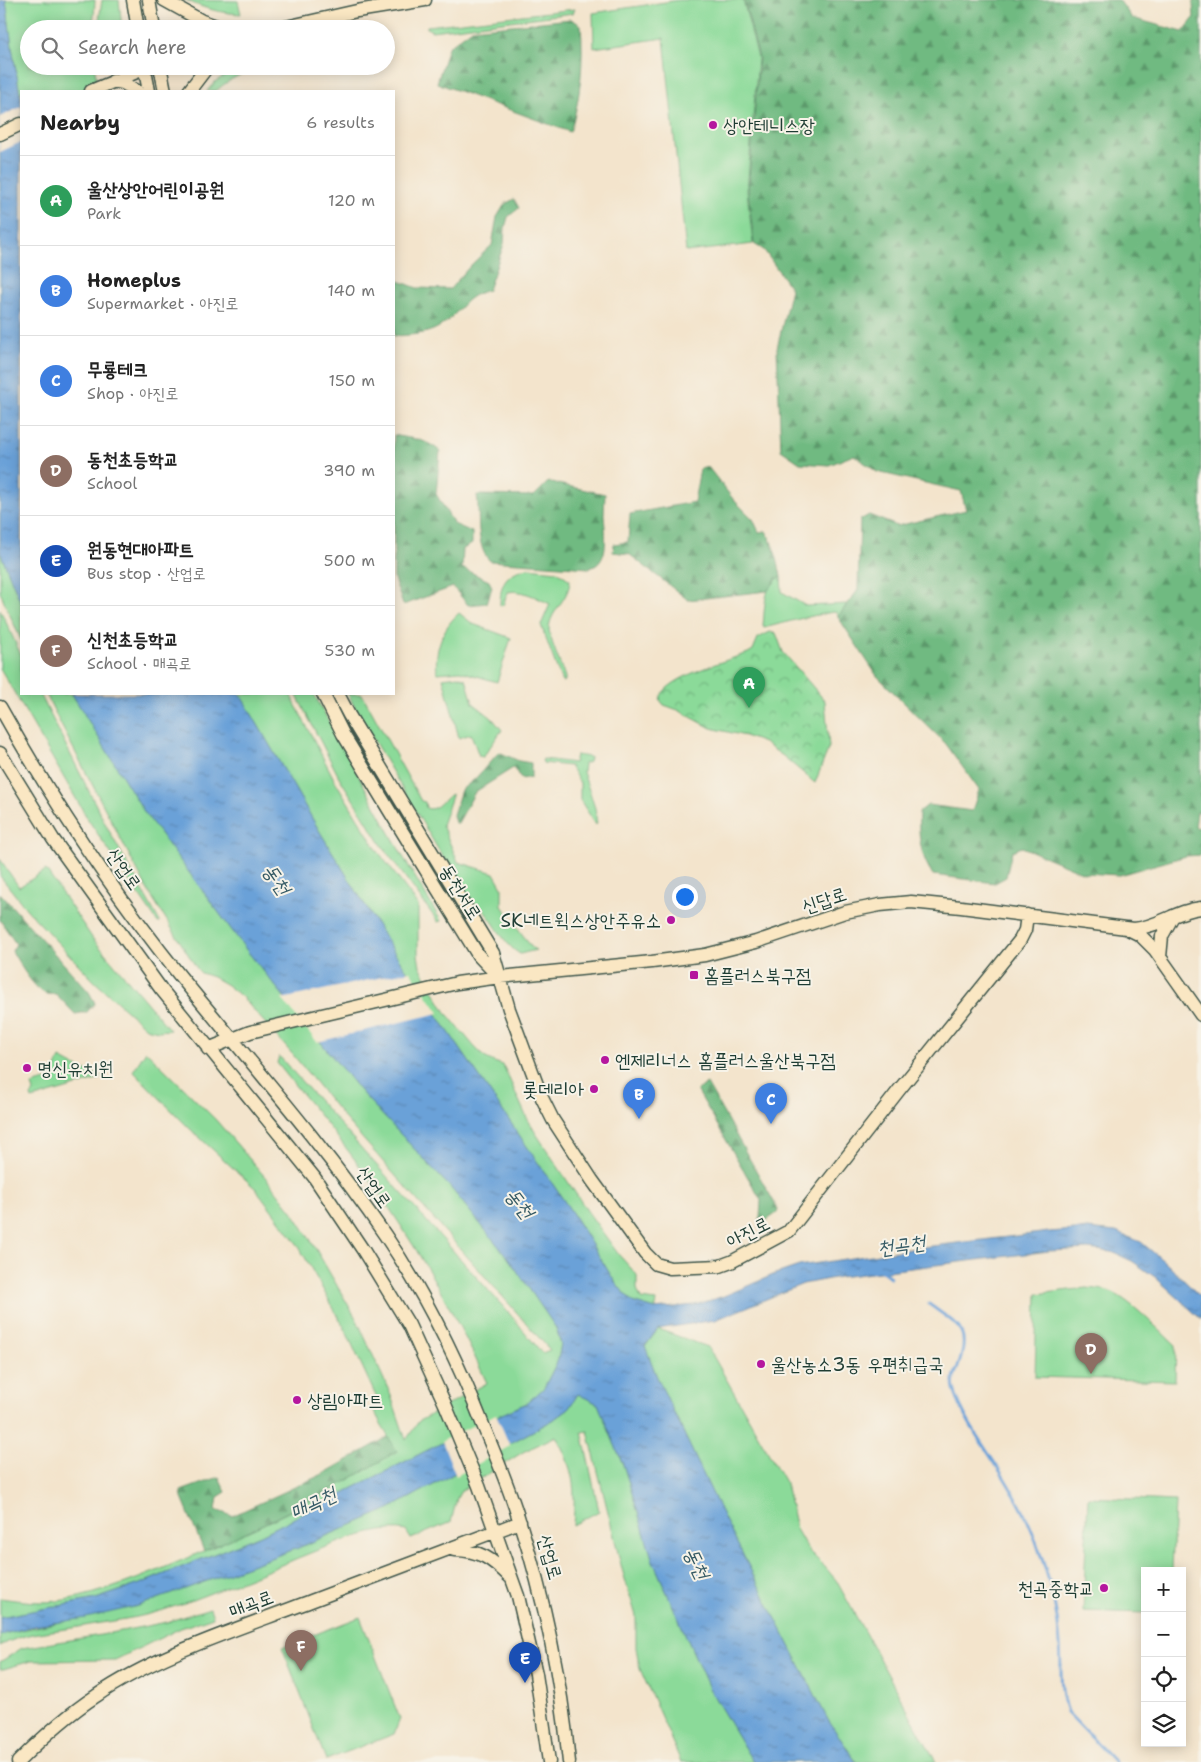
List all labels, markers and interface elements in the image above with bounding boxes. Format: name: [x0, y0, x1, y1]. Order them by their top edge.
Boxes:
search box: [20, 20, 395, 75]
icon: search: [38, 34, 66, 62]
text: Search here: [78, 35, 187, 60]
text: Nearby: [40, 109, 120, 137]
text: 6 results: [306, 112, 375, 133]
place label: 상안테니스장: [723, 113, 815, 138]
marker: 상안테니스장: [707, 119, 719, 131]
text: 울산상안어린이공원: [87, 177, 225, 202]
text: A: [50, 190, 62, 211]
text: 120 m: [328, 190, 375, 211]
text: Park: [87, 203, 121, 224]
text: Homeplus: [87, 268, 181, 293]
text: B: [51, 280, 61, 301]
text: 140 m: [328, 280, 375, 301]
text: Supermarket · 아진로: [87, 293, 239, 314]
text: 무룡테크: [87, 357, 148, 382]
text: C: [51, 370, 61, 391]
text: 150 m: [328, 370, 375, 391]
text: Shop · 아진로: [87, 383, 178, 404]
text: 동천초등학교: [87, 447, 179, 472]
text: D: [50, 460, 62, 481]
text: 390 m: [323, 460, 375, 481]
text: School: [87, 473, 137, 494]
text: 원동현대아파트: [87, 537, 194, 562]
text: E: [51, 550, 61, 571]
text: 500 m: [324, 550, 375, 571]
text: Bus stop · 산업로: [87, 563, 206, 584]
text: 신천초등학교: [87, 627, 179, 652]
text: F: [51, 640, 61, 661]
text: 530 m: [325, 640, 375, 661]
text: School · 매곡로: [87, 653, 191, 674]
pin: A: [733, 667, 765, 708]
street label: 산업로: [101, 843, 147, 895]
water label: 동천: [257, 858, 298, 901]
street label: 동천서로: [434, 859, 488, 925]
street label: 신답로: [798, 881, 850, 919]
your location: [672, 884, 698, 910]
place label: SK네트윅스상안주유소: [501, 908, 661, 933]
marker: SK네트윅스상안주유소: [665, 914, 677, 926]
place label: 홈플러스북구점: [704, 963, 811, 988]
marker: 홈플러스북구점: [688, 969, 700, 981]
place label: 엔제리너스 홈플러스울산북구점: [615, 1048, 836, 1073]
marker: 엔제리너스 홈플러스울산북구점: [599, 1054, 611, 1066]
place label: 명신유치원: [37, 1056, 113, 1081]
marker: 명신유치원: [21, 1062, 33, 1074]
place label: 롯데리아: [523, 1077, 585, 1102]
pin: B: [623, 1078, 655, 1119]
marker: 롯데리아: [588, 1083, 600, 1095]
pin: C: [755, 1083, 787, 1124]
street label: 산업로: [351, 1161, 397, 1213]
water label: 동천: [500, 1182, 541, 1225]
street label: 아진로: [722, 1210, 774, 1254]
water label: 천곡천: [875, 1229, 929, 1261]
pin: D: [1075, 1333, 1107, 1374]
place label: 울산농소3동 우편취급국: [771, 1352, 944, 1377]
marker: 울산농소3동 우편취급국: [755, 1358, 767, 1370]
place label: 상림아파트: [307, 1388, 383, 1413]
marker: 상림아파트: [291, 1394, 303, 1406]
water label: 매곡천: [286, 1480, 342, 1525]
street label: 산업로: [532, 1532, 568, 1582]
water label: 동천: [678, 1543, 717, 1585]
map controls: [1141, 1567, 1186, 1747]
button: +: [1141, 1567, 1186, 1612]
place label: 천곡중학교: [1018, 1576, 1094, 1601]
marker: 천곡중학교: [1098, 1582, 1110, 1594]
street label: 매곡로: [225, 1584, 277, 1624]
button: −: [1141, 1612, 1186, 1657]
pin: F: [285, 1630, 317, 1671]
pin: E: [509, 1642, 541, 1683]
button: locate: [1141, 1657, 1186, 1702]
button: layers: [1141, 1702, 1186, 1747]

